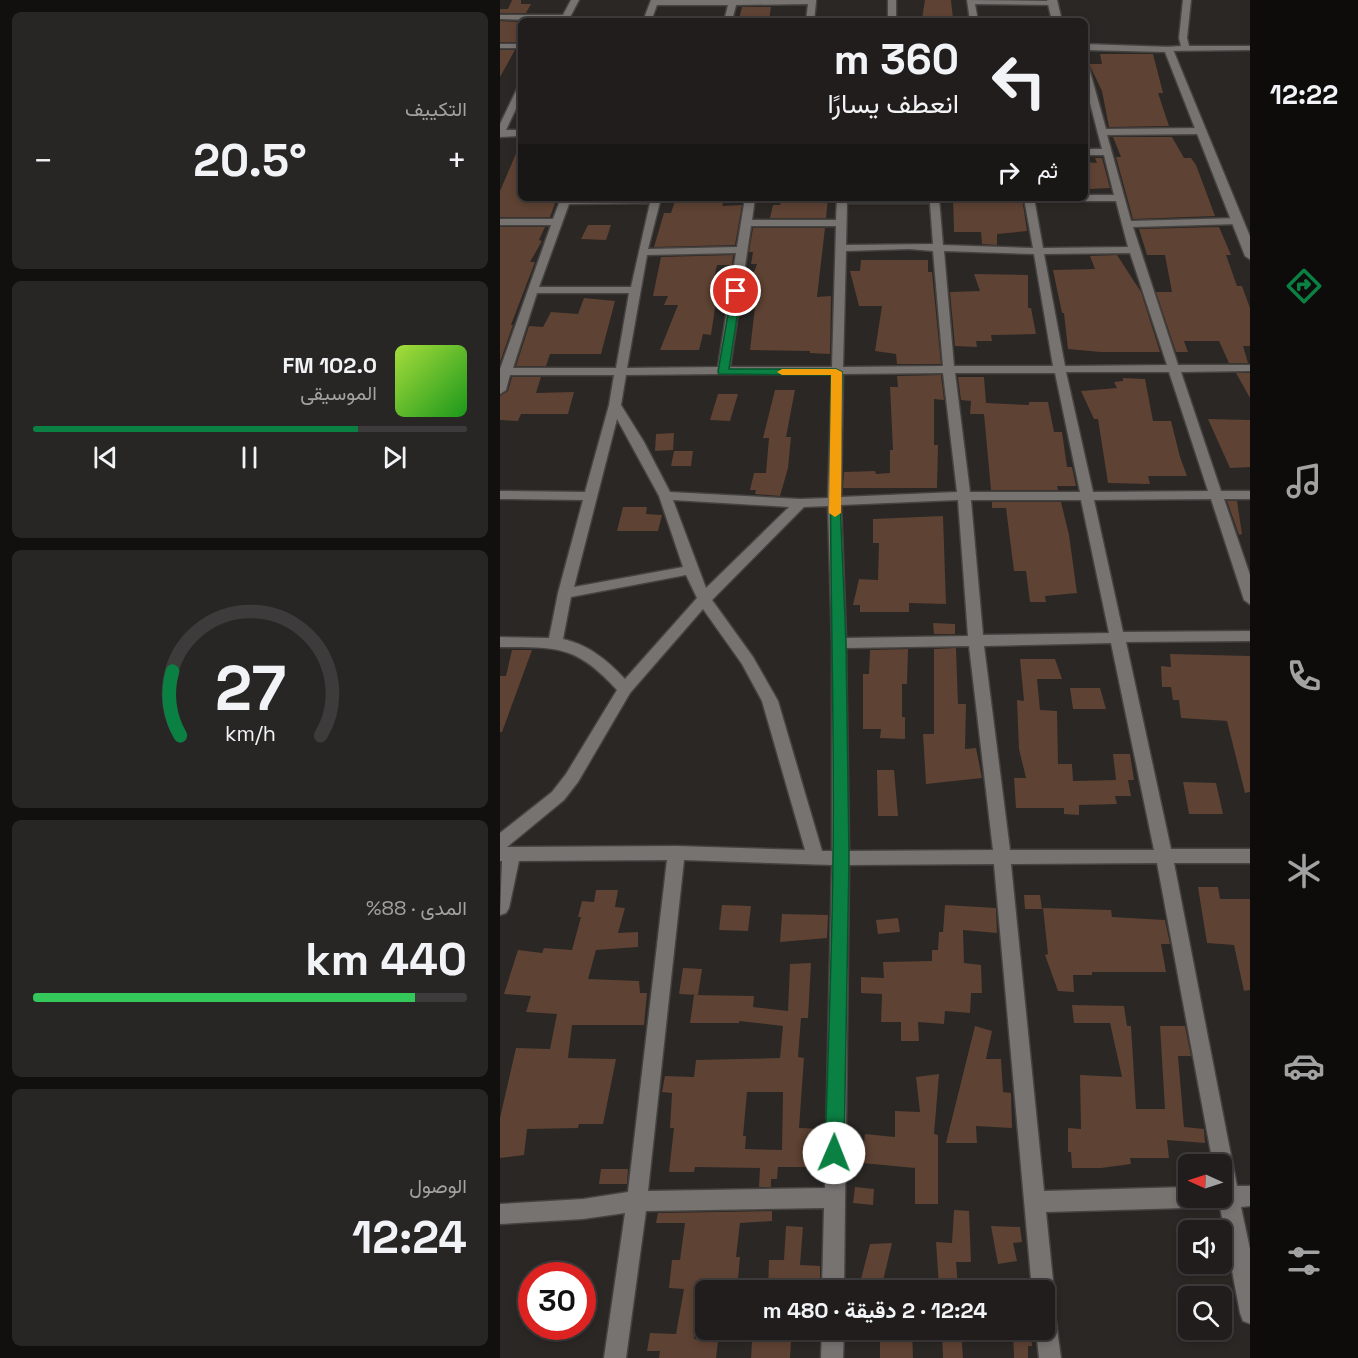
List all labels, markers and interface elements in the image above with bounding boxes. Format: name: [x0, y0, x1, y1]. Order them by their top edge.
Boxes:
text: 360 m: [834, 33, 959, 86]
icon: left: [980, 42, 1058, 120]
text: 12:22: [1270, 77, 1338, 112]
text: انعطف يسارًا: [827, 86, 959, 121]
text: التكييف: [405, 96, 467, 122]
text: 20.5°: [193, 132, 307, 189]
text: −: [33, 140, 53, 182]
text: +: [447, 140, 467, 182]
icon: right: [992, 156, 1025, 189]
text: ثم: [1037, 156, 1058, 184]
pin: [710, 265, 761, 316]
icon: directions: [1283, 265, 1325, 307]
icon: arrive: [719, 274, 752, 307]
text: 102.0 FM: [282, 351, 377, 379]
text: الموسيقى: [300, 380, 377, 406]
icon: previous: [89, 441, 122, 474]
icon: pause: [233, 441, 266, 474]
icon: next: [378, 441, 411, 474]
icon: music: [1283, 460, 1325, 502]
text: 27: [214, 649, 286, 728]
icon: phone: [1283, 655, 1325, 697]
text: km/h: [224, 720, 276, 747]
icon: climate: [1283, 850, 1325, 892]
text: المدى · 88%: [366, 895, 467, 921]
text: 440 km: [305, 931, 467, 988]
icon: car: [1283, 1045, 1325, 1087]
position arrow: [802, 1121, 866, 1185]
north arrow: [1178, 1154, 1232, 1208]
map controls: [1178, 1154, 1232, 1340]
text: الوصول: [409, 1173, 467, 1199]
text: 12:24: [352, 1209, 467, 1266]
button: sound: [1178, 1220, 1232, 1274]
icon: filters: [1283, 1240, 1325, 1282]
speed limit sign: 30: [518, 1262, 596, 1340]
button: search: [1178, 1286, 1232, 1340]
text: 12:24 · 2 دقيقة · 480 m: [763, 1296, 987, 1324]

